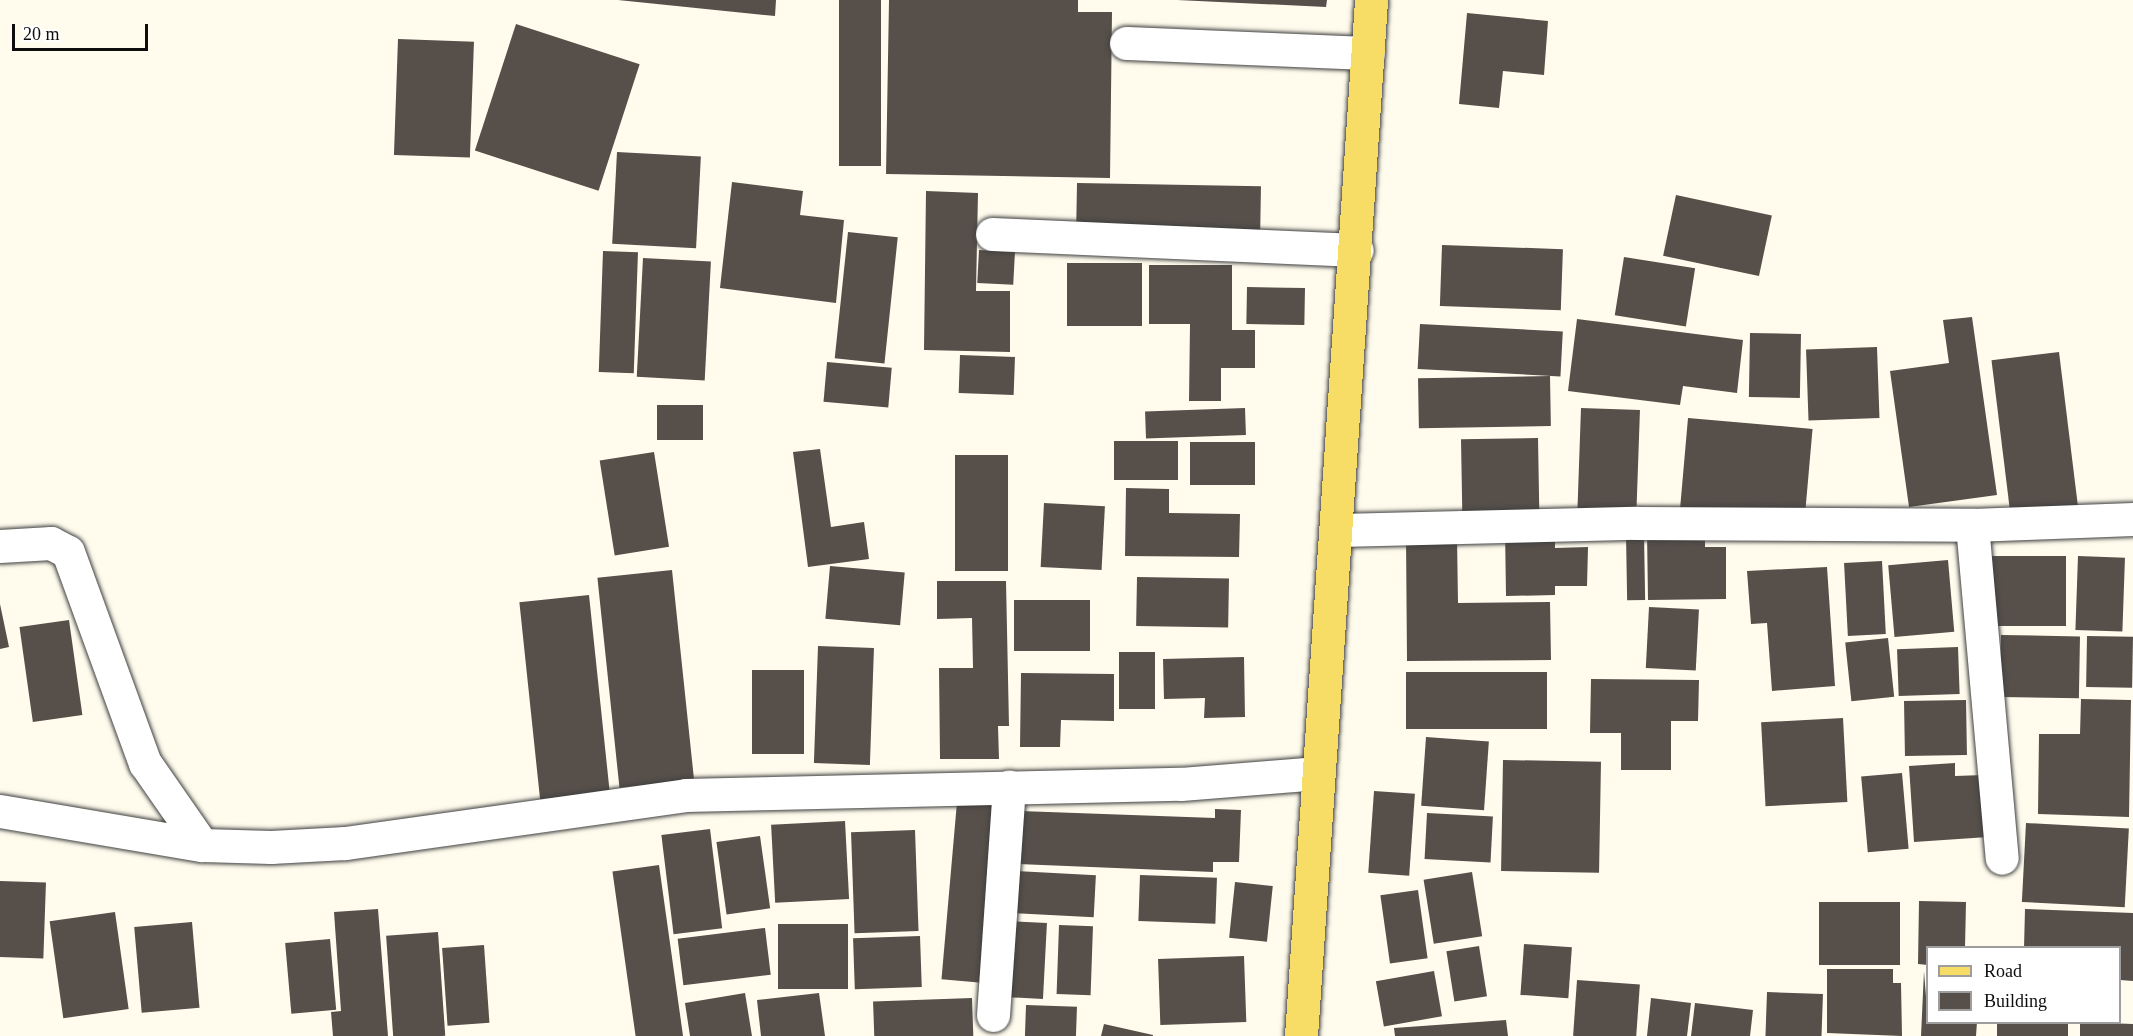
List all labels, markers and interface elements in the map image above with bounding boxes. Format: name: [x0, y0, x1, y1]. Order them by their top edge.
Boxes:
scale bar: [15, 12, 152, 50]
text: 20 m: [23, 24, 60, 44]
legend: [1926, 946, 2121, 1024]
text: Road: [1984, 961, 2022, 981]
text: Building: [1984, 991, 2047, 1011]

